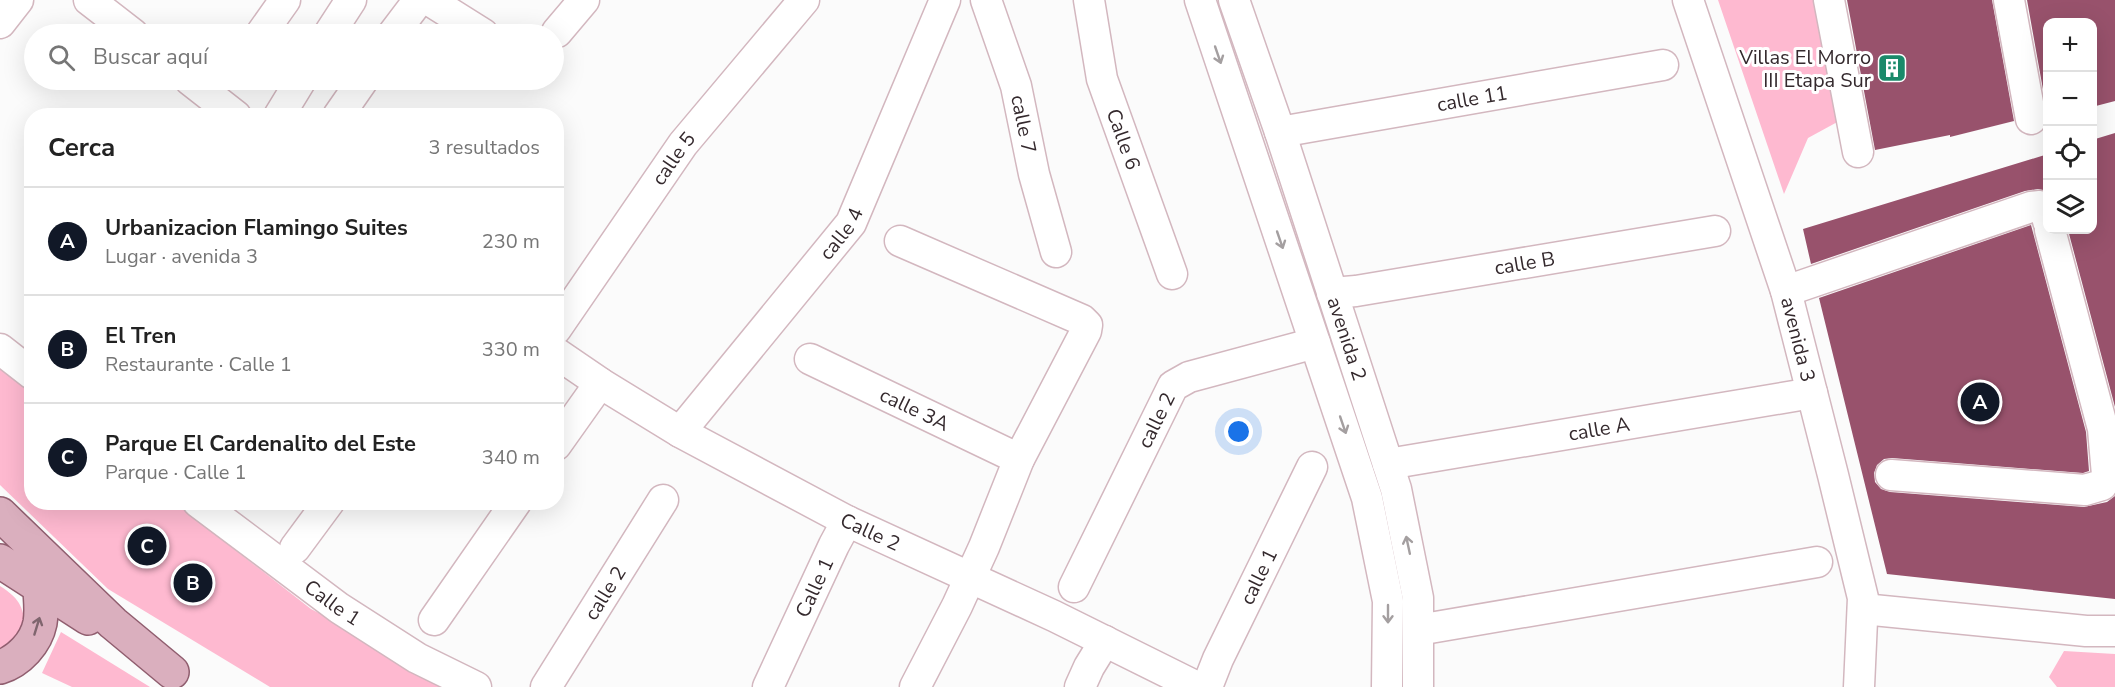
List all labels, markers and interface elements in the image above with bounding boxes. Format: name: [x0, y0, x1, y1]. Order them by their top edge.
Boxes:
map controls: [2043, 18, 2097, 234]
button: +: [2043, 18, 2097, 72]
search box: [24, 24, 564, 90]
icon: search: [45, 41, 78, 74]
text: Buscar aquí: [93, 42, 208, 72]
place label: Villas El Morro III Etapa Sur: [1738, 44, 1871, 94]
one-way arrow: [1214, 46, 1225, 64]
building icon: Villas El Morro III Etapa Sur: [1876, 52, 1908, 84]
button: −: [2043, 72, 2097, 126]
street label: calle 11: [1435, 79, 1510, 118]
street label: calle 7: [1004, 92, 1042, 156]
street label: Calle 6: [1100, 105, 1147, 174]
street label: calle 5: [646, 126, 702, 191]
button: locate: [2043, 126, 2097, 180]
text: Cerca: [48, 130, 115, 165]
text: 3 resultados: [429, 134, 540, 161]
button: layers: [2043, 180, 2097, 234]
street label: calle 4: [813, 204, 870, 266]
text: Urbanizacion Flamingo Suites: [105, 213, 408, 243]
text: A: [60, 228, 75, 255]
text: 230 m: [482, 228, 540, 255]
one-way arrow: [1276, 230, 1287, 249]
text: Lugar · avenida 3: [105, 243, 258, 270]
street label: calle B: [1492, 245, 1557, 282]
street label: avenida 2: [1320, 293, 1373, 384]
street label: avenida 3: [1774, 294, 1822, 385]
text: El Tren: [105, 321, 176, 351]
text: B: [61, 336, 74, 363]
text: 330 m: [482, 336, 540, 363]
text: Restaurante · Calle 1: [105, 351, 292, 378]
pin: A: [1960, 380, 2000, 424]
street label: calle 3A: [875, 381, 954, 438]
street label: calle 2: [1131, 388, 1182, 453]
street label: calle A: [1566, 411, 1632, 448]
one-way arrow: [1338, 415, 1349, 434]
your location: [1224, 417, 1253, 446]
text: Parque El Cardenalito del Este: [105, 429, 416, 459]
text: C: [61, 444, 74, 471]
text: 340 m: [482, 444, 540, 471]
text: Parque · Calle 1: [105, 459, 246, 486]
street label: Calle 2: [836, 507, 905, 558]
pin: C: [128, 524, 166, 568]
one-way arrow: [1402, 536, 1413, 556]
street label: calle 1: [1234, 544, 1284, 609]
street label: Calle 1: [789, 553, 840, 622]
pin: B: [174, 560, 212, 606]
street label: calle 2: [578, 561, 632, 625]
street label: Calle 1: [299, 574, 366, 632]
one-way arrow: [1382, 604, 1394, 624]
one-way arrow: [32, 617, 43, 636]

